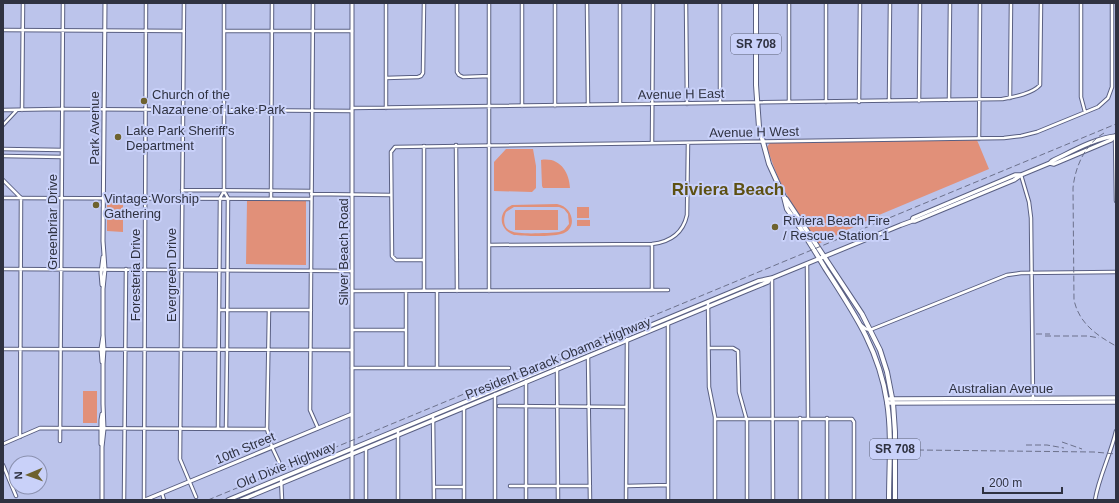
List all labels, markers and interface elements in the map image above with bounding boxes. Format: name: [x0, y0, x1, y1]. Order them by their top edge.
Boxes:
road number: SR 708: [731, 34, 781, 54]
street label: Avenue H East: [638, 86, 725, 102]
place label: Church of the Nazarene of Lake Park: [152, 87, 285, 117]
street label: Park Avenue: [87, 91, 102, 165]
marker: Church of the Nazarene of Lake Park: [139, 96, 149, 106]
place label: Lake Park Sheriff's Department: [126, 123, 235, 153]
street label: Avenue H West: [709, 124, 799, 140]
marker: Lake Park Sheriff's Department: [113, 132, 123, 142]
street label: Greenbriar Drive: [45, 174, 60, 270]
district label: Riviera Beach: [672, 180, 784, 199]
place label: Vintage Worship Gathering: [104, 191, 199, 221]
street label: Silver Beach Road: [336, 198, 351, 306]
marker: Vintage Worship Gathering: [91, 200, 101, 210]
place label: Riviera Beach Fire / Rescue Station 1: [783, 213, 890, 243]
marker: Riviera Beach Fire / Rescue Station 1: [770, 222, 780, 232]
street label: Evergreen Drive: [164, 228, 179, 322]
street label: Foresteria Drive: [128, 229, 143, 321]
street label: President Barack Obama Highway: [463, 314, 653, 402]
street label: Australian Avenue: [949, 381, 1053, 396]
street label: 10th Street: [213, 429, 278, 467]
street label: Old Dixie Highway: [234, 438, 339, 492]
road number: SR 708: [870, 439, 920, 459]
north arrow: [8, 455, 48, 495]
scale bar: [983, 469, 1062, 495]
text: N: [12, 471, 24, 480]
text: 200 m: [989, 476, 1022, 490]

